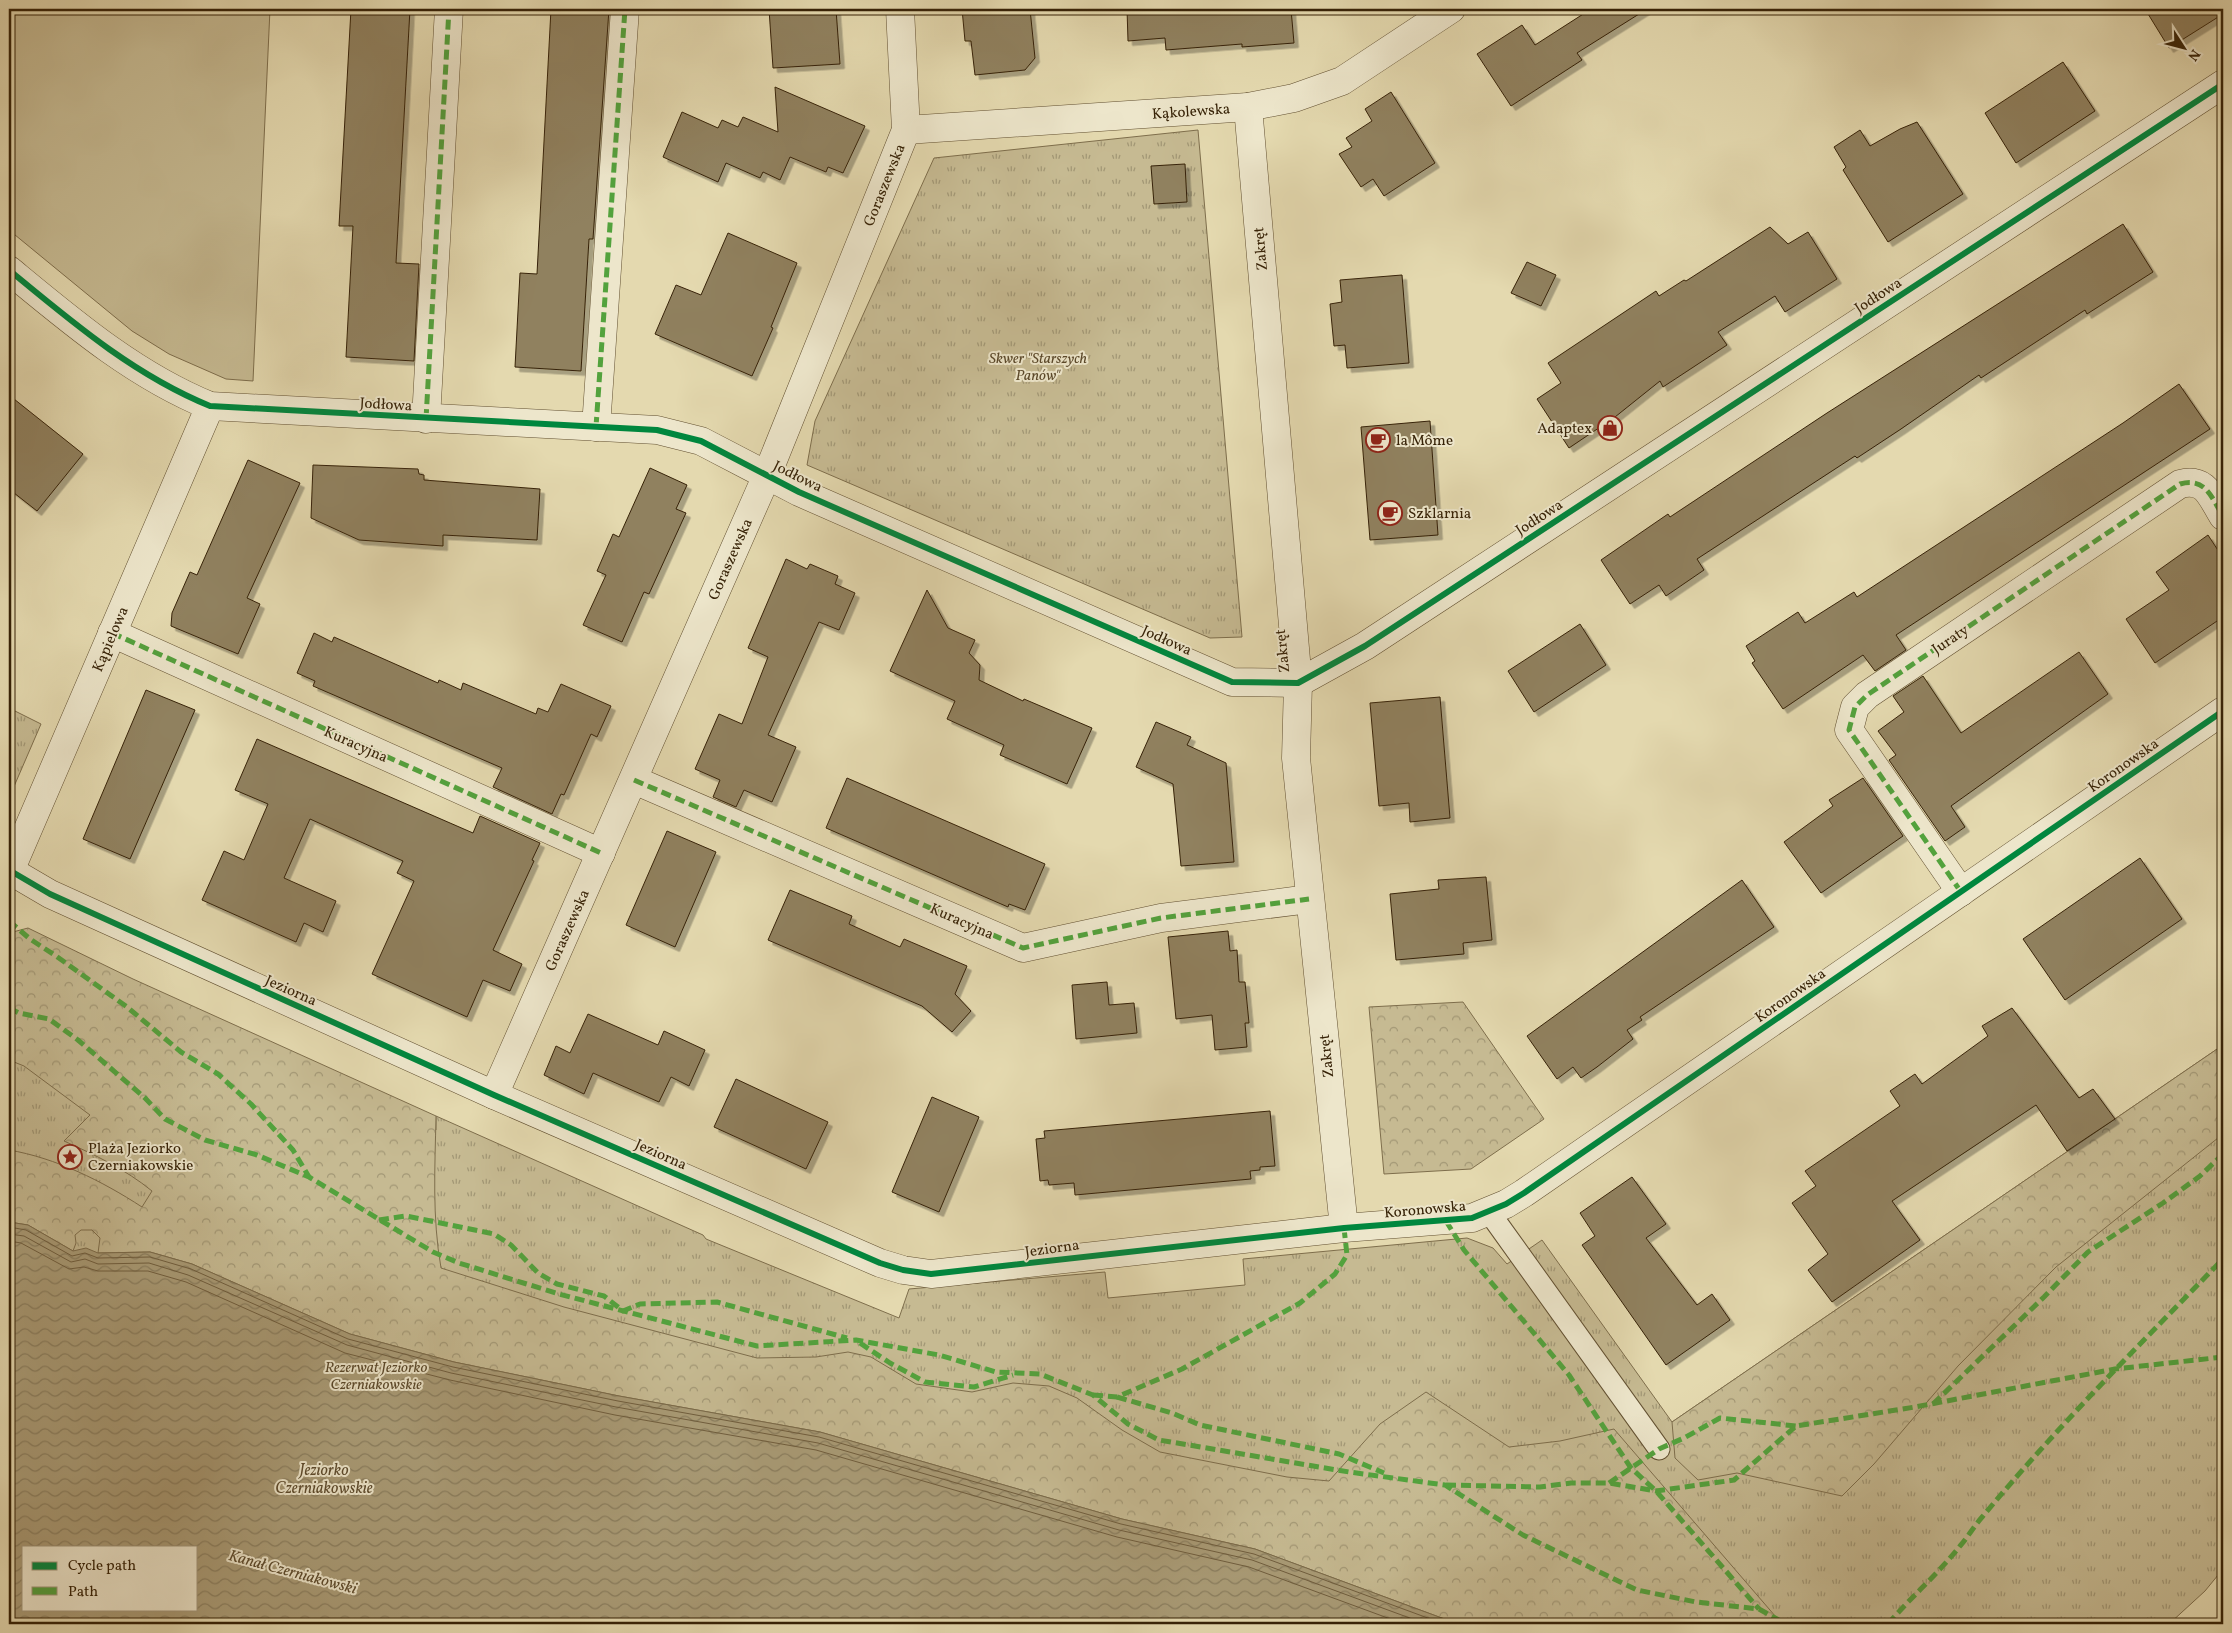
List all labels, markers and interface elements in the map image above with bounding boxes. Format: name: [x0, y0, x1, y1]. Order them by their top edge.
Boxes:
north arrow: [2160, 22, 2210, 72]
text: N: [2183, 45, 2204, 64]
street label: Kąkolewska: [1151, 99, 1231, 126]
street label: Goraszewska: [859, 141, 911, 230]
street label: Zakręt: [1249, 226, 1274, 272]
street label: Jodłowa: [1851, 273, 1907, 319]
park label: Skwer "Starszych Panów": [989, 349, 1087, 387]
street label: Jodłowa: [359, 394, 413, 417]
shop icon: Adaptex: [1597, 415, 1623, 441]
place label: Adaptex: [1537, 419, 1592, 440]
cafe icon: la Môme: [1365, 427, 1391, 453]
place label: la Môme: [1396, 431, 1453, 452]
street label: Jodłowa: [769, 456, 826, 498]
street label: Jodłowa: [1512, 495, 1568, 541]
cafe icon: Szklarnia: [1377, 500, 1403, 526]
place label: Szklarnia: [1408, 504, 1471, 525]
street label: Goraszewska: [704, 515, 759, 604]
street label: Kąpielowa: [88, 604, 135, 676]
street label: Juraty: [1928, 620, 1973, 660]
street label: Jodłowa: [1138, 621, 1195, 662]
street label: Zakręt: [1271, 628, 1296, 674]
street label: Kuracyjna: [320, 722, 391, 769]
street label: Koronowska: [2084, 734, 2164, 798]
street label: Goraszewska: [541, 886, 596, 975]
street label: Kuracyjna: [926, 899, 997, 946]
street label: Koronowska: [1751, 964, 1831, 1028]
street label: Jeziorna: [261, 971, 320, 1012]
street label: Zakręt: [1315, 1033, 1340, 1079]
street label: Jeziorna: [631, 1135, 690, 1176]
place label: Plaża Jeziorko Czerniakowskie: [88, 1139, 193, 1177]
place icon: Plaża Jeziorko Czerniakowskie: [57, 1144, 83, 1170]
street label: Koronowska: [1383, 1196, 1467, 1225]
street label: Jeziorna: [1024, 1235, 1081, 1264]
park label: Rezerwat Jeziorko Czerniakowskie: [325, 1358, 428, 1396]
water label: Jeziorko Czerniakowskie: [275, 1460, 373, 1500]
water label: Kanał Czerniakowski: [226, 1545, 360, 1601]
legend: [22, 1546, 198, 1610]
text: Cycle path: [68, 1556, 136, 1577]
text: Path: [68, 1582, 98, 1603]

